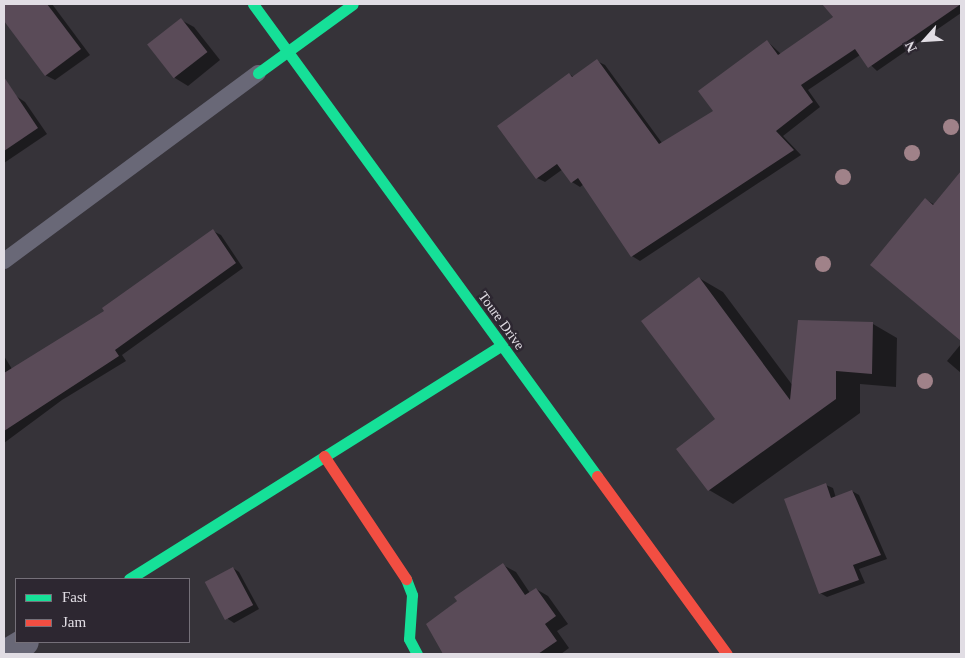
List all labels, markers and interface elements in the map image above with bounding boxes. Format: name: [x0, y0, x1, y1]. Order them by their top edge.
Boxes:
north arrow: [900, 15, 950, 65]
text: N: [902, 39, 920, 55]
street label: Toure Drive: [474, 289, 528, 353]
legend: [15, 578, 190, 643]
text: Fast: [62, 589, 87, 605]
text: Jam: [62, 614, 86, 630]

